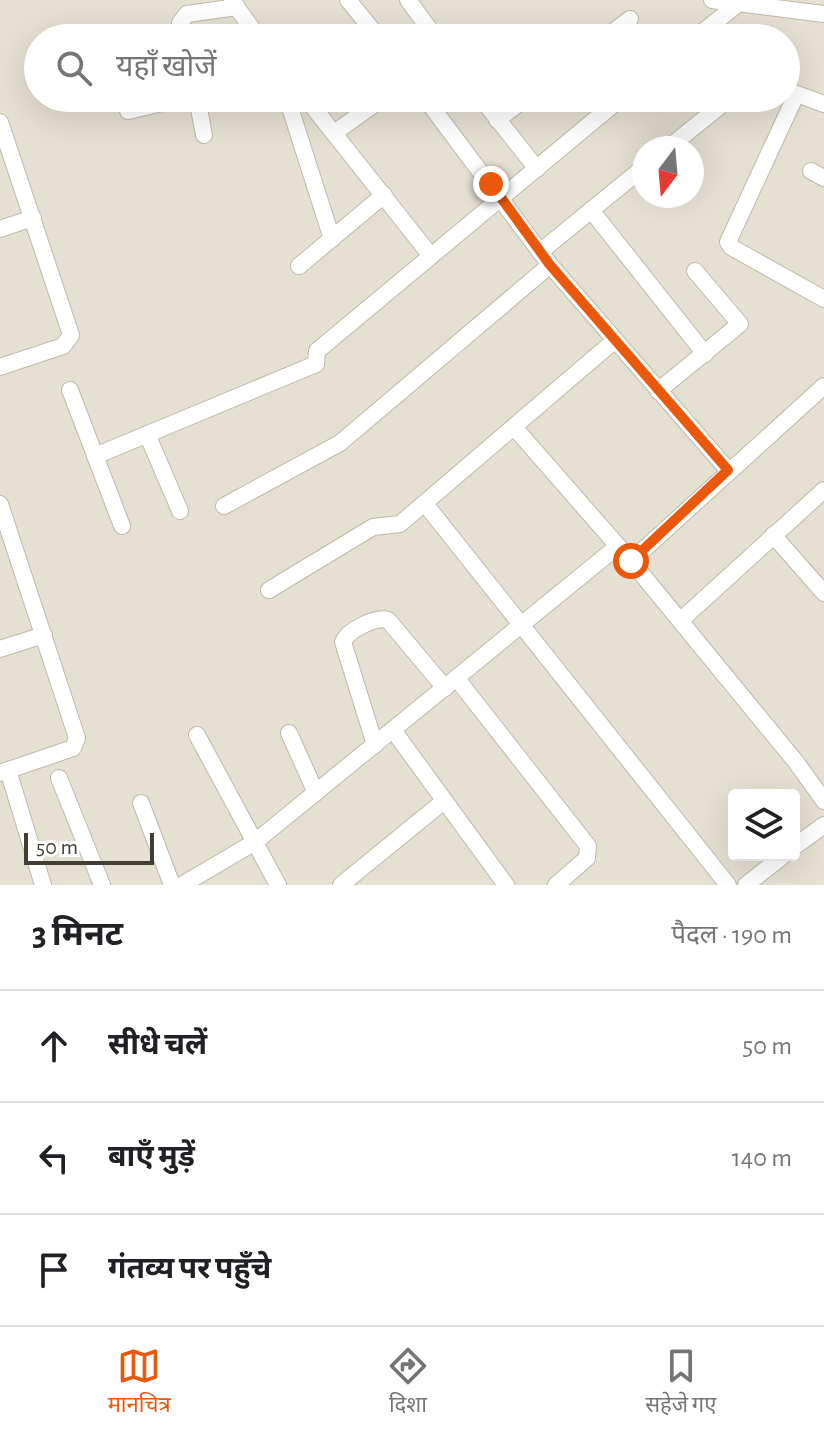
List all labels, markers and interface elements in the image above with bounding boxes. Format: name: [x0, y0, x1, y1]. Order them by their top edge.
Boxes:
search box: [24, 24, 800, 112]
icon: search: [52, 46, 96, 90]
text: यहाँ खोजें: [116, 52, 217, 82]
north arrow: [632, 136, 704, 208]
route end: [473, 166, 509, 202]
route start: [613, 543, 649, 579]
map controls: [728, 789, 800, 861]
button: layers: [728, 789, 800, 861]
scale bar: [24, 829, 154, 865]
text: 50 m: [36, 836, 78, 858]
text: 3 मिनट: [32, 918, 123, 952]
text: पैदल · 190 m: [671, 922, 792, 948]
icon: ahead: [32, 1024, 76, 1068]
text: सीधे चलें: [108, 1030, 207, 1060]
text: 50 m: [742, 1033, 792, 1059]
icon: left: [32, 1136, 76, 1180]
text: बाएँ मुड़ें: [108, 1142, 195, 1172]
text: 140 m: [732, 1145, 792, 1171]
icon: arrive: [32, 1248, 76, 1292]
text: गंतव्य पर पहुँचे: [108, 1254, 271, 1284]
tab: मानचित्र: [108, 1344, 171, 1421]
tab: दिशा: [386, 1344, 430, 1421]
tab: सहेजे गए: [645, 1344, 716, 1421]

